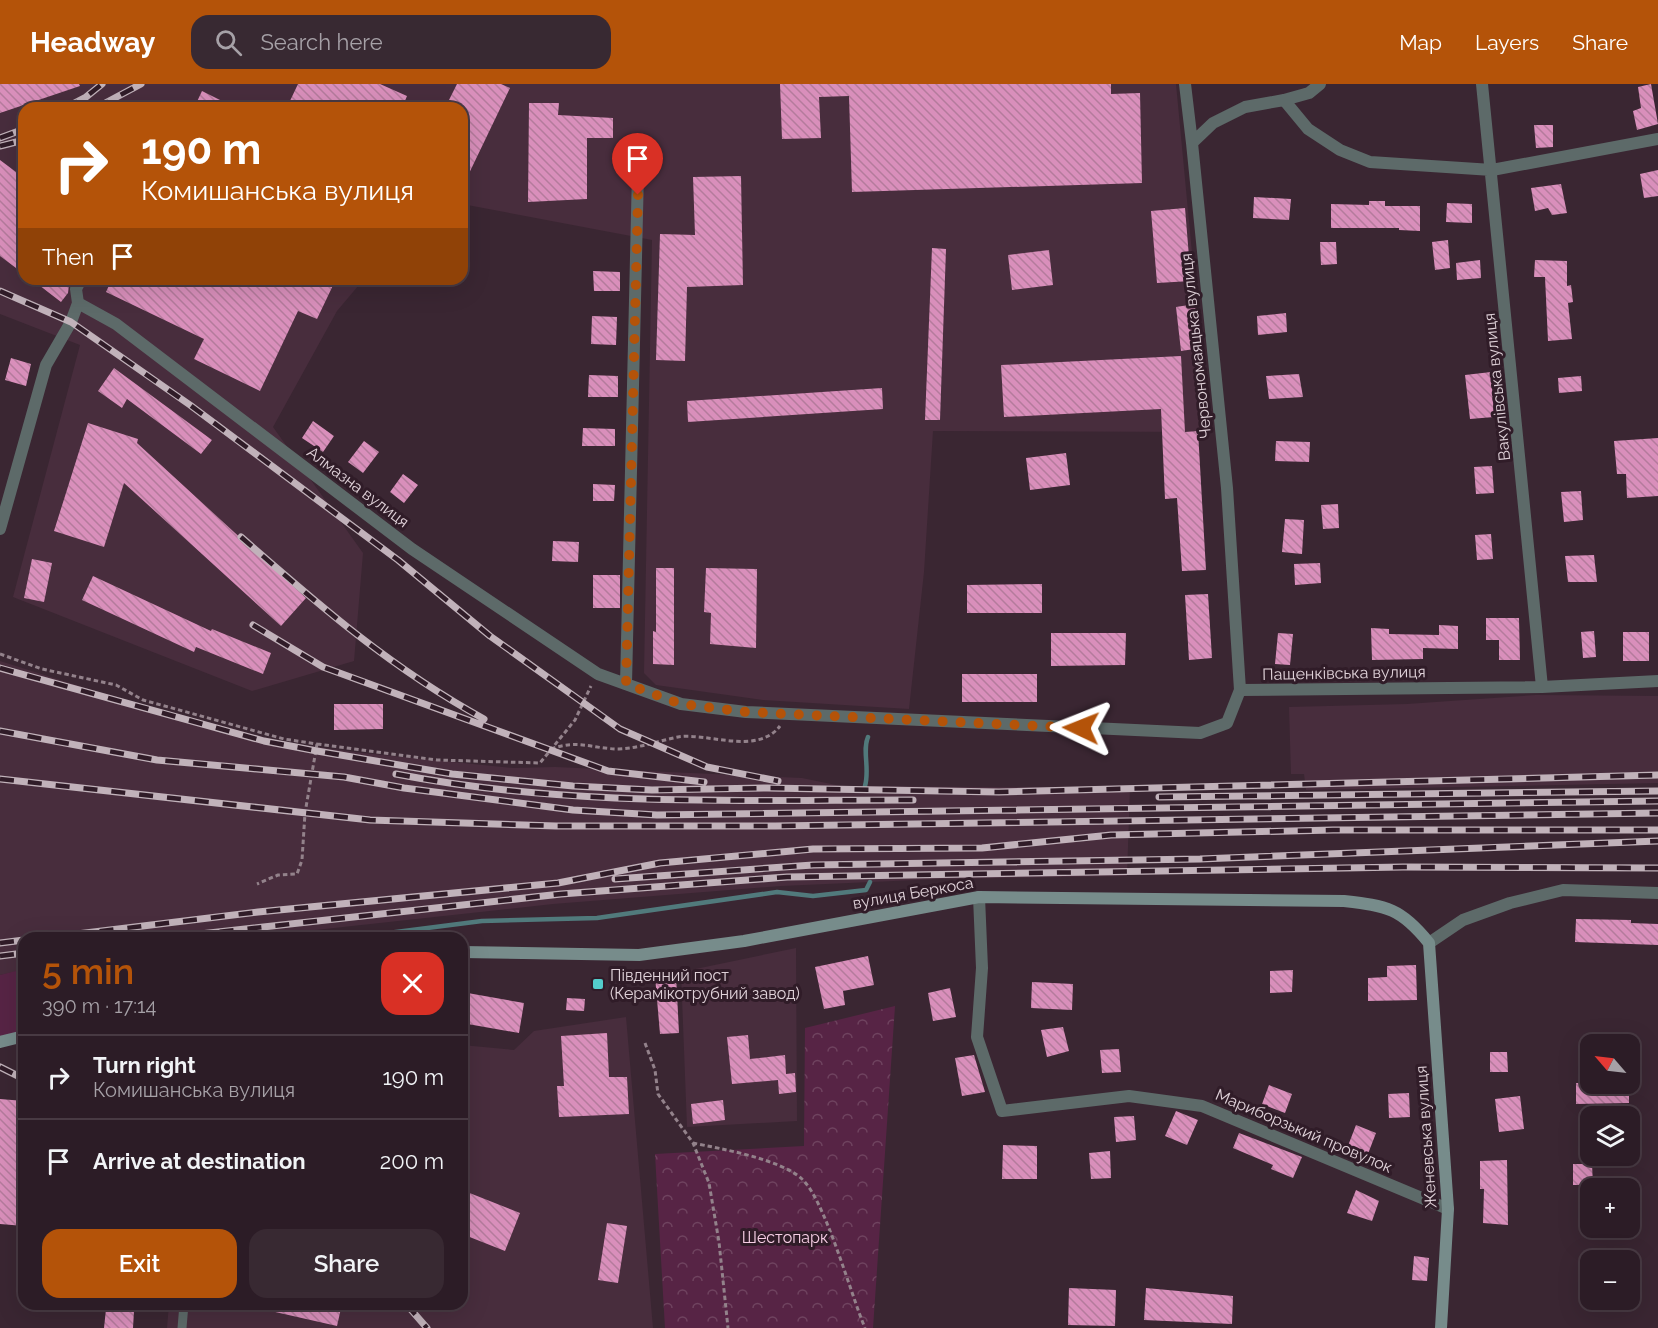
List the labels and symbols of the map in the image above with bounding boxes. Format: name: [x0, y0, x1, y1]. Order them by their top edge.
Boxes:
pin: [612, 133, 663, 195]
street label: Червономаяцька вулиця: [1177, 252, 1215, 440]
street label: Вакулівська вулиця: [1480, 312, 1514, 462]
street label: Алмазна вулиця: [303, 442, 413, 532]
street label: Пащенківська вулиця: [1262, 662, 1426, 684]
position arrow: [1049, 696, 1113, 760]
street label: вулиця Беркоса: [851, 873, 975, 913]
place label: Південний пост (Керамікотрубний завод): [610, 966, 800, 1003]
marker: Південний пост (Керамікотрубний завод): [591, 977, 605, 991]
north arrow: [1580, 1034, 1640, 1094]
street label: Женевська вулиця: [1412, 1065, 1440, 1209]
street label: Мариборзький провулок: [1213, 1085, 1395, 1177]
park label: Шестопарк: [742, 1228, 828, 1247]

